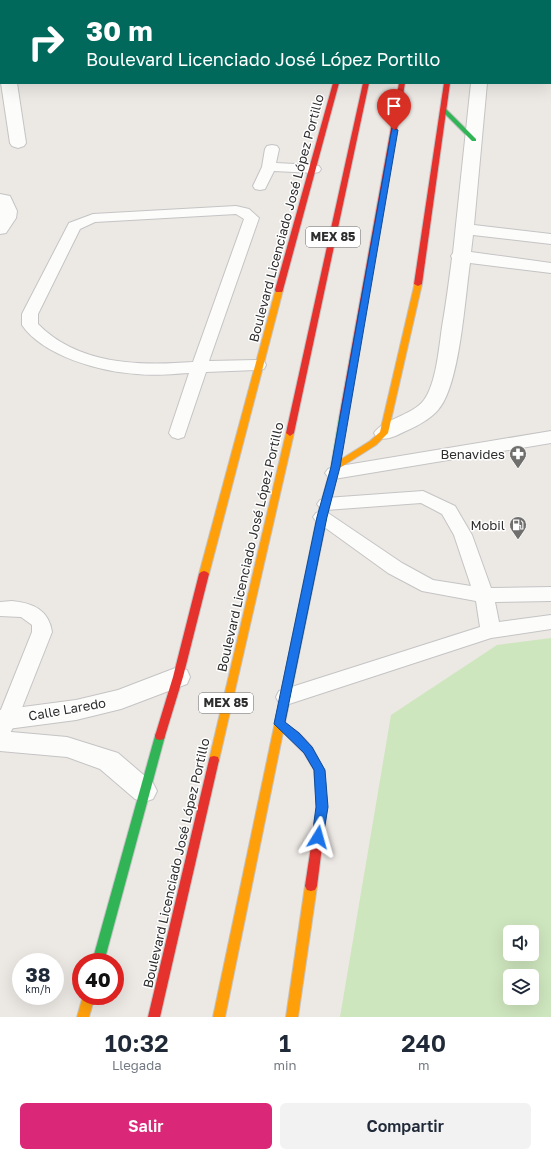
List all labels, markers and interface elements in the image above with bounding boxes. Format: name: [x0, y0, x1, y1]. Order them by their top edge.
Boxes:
text: 30 m: [86, 14, 153, 47]
icon: right: [20, 16, 72, 68]
text: Boulevard Licenciado José López Portillo: [86, 48, 440, 70]
pin: [377, 89, 411, 130]
street label: Boulevard Licenciado José López Portillo: [245, 92, 327, 344]
icon: arrive: [383, 95, 405, 117]
road number: MEX 85: [306, 227, 360, 247]
street label: Boulevard Licenciado José López Portillo: [213, 420, 287, 674]
pharmacy icon: Benavides: [508, 444, 528, 469]
place label: Benavides: [440, 446, 505, 462]
fuel station icon: Mobil: [508, 515, 528, 540]
place label: Mobil: [470, 517, 505, 533]
road number: MEX 85: [199, 693, 253, 713]
street label: Calle Laredo: [27, 694, 107, 724]
street label: Boulevard Licenciado José López Portillo: [139, 736, 213, 990]
position arrow: [297, 816, 339, 858]
map controls: [503, 925, 539, 1005]
button: sound: [503, 925, 539, 961]
speed limit sign: 40: [72, 953, 124, 1005]
text: 38: [25, 962, 50, 986]
button: layers: [503, 969, 539, 1005]
text: km/h: [25, 983, 51, 995]
text: 10:32: [105, 1028, 169, 1057]
text: 1: [279, 1028, 291, 1057]
text: 240: [401, 1028, 446, 1057]
text: Llegada: [112, 1057, 162, 1073]
text: min: [273, 1057, 296, 1073]
text: m: [418, 1057, 429, 1073]
button: Salir: [20, 1103, 272, 1149]
button: Compartir: [280, 1103, 531, 1149]

